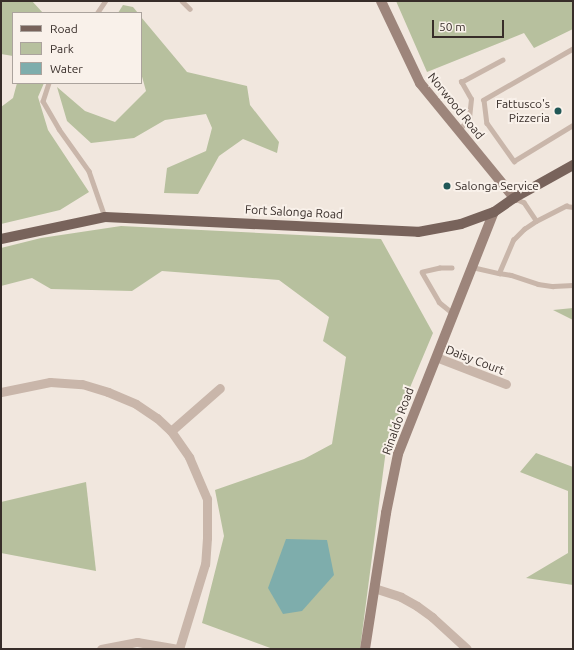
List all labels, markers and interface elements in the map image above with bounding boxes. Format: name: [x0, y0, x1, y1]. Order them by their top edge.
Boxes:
legend: [12, 12, 142, 84]
scale bar: [434, 12, 506, 38]
text: 50 m: [439, 20, 466, 33]
text: Road: [50, 22, 78, 35]
text: Park: [50, 42, 74, 55]
text: Water: [50, 62, 83, 75]
street label: Norwood Road: [425, 70, 487, 142]
place label: Fattusco's Pizzeria: [496, 97, 550, 125]
marker: Fattusco's Pizzeria: [553, 106, 563, 116]
place label: Salonga Service: [455, 179, 539, 193]
marker: Salonga Service: [442, 181, 452, 191]
street label: Fort Salonga Road: [245, 202, 343, 222]
street label: Daisy Court: [444, 342, 506, 378]
street label: Rinaldo Road: [379, 385, 417, 457]

